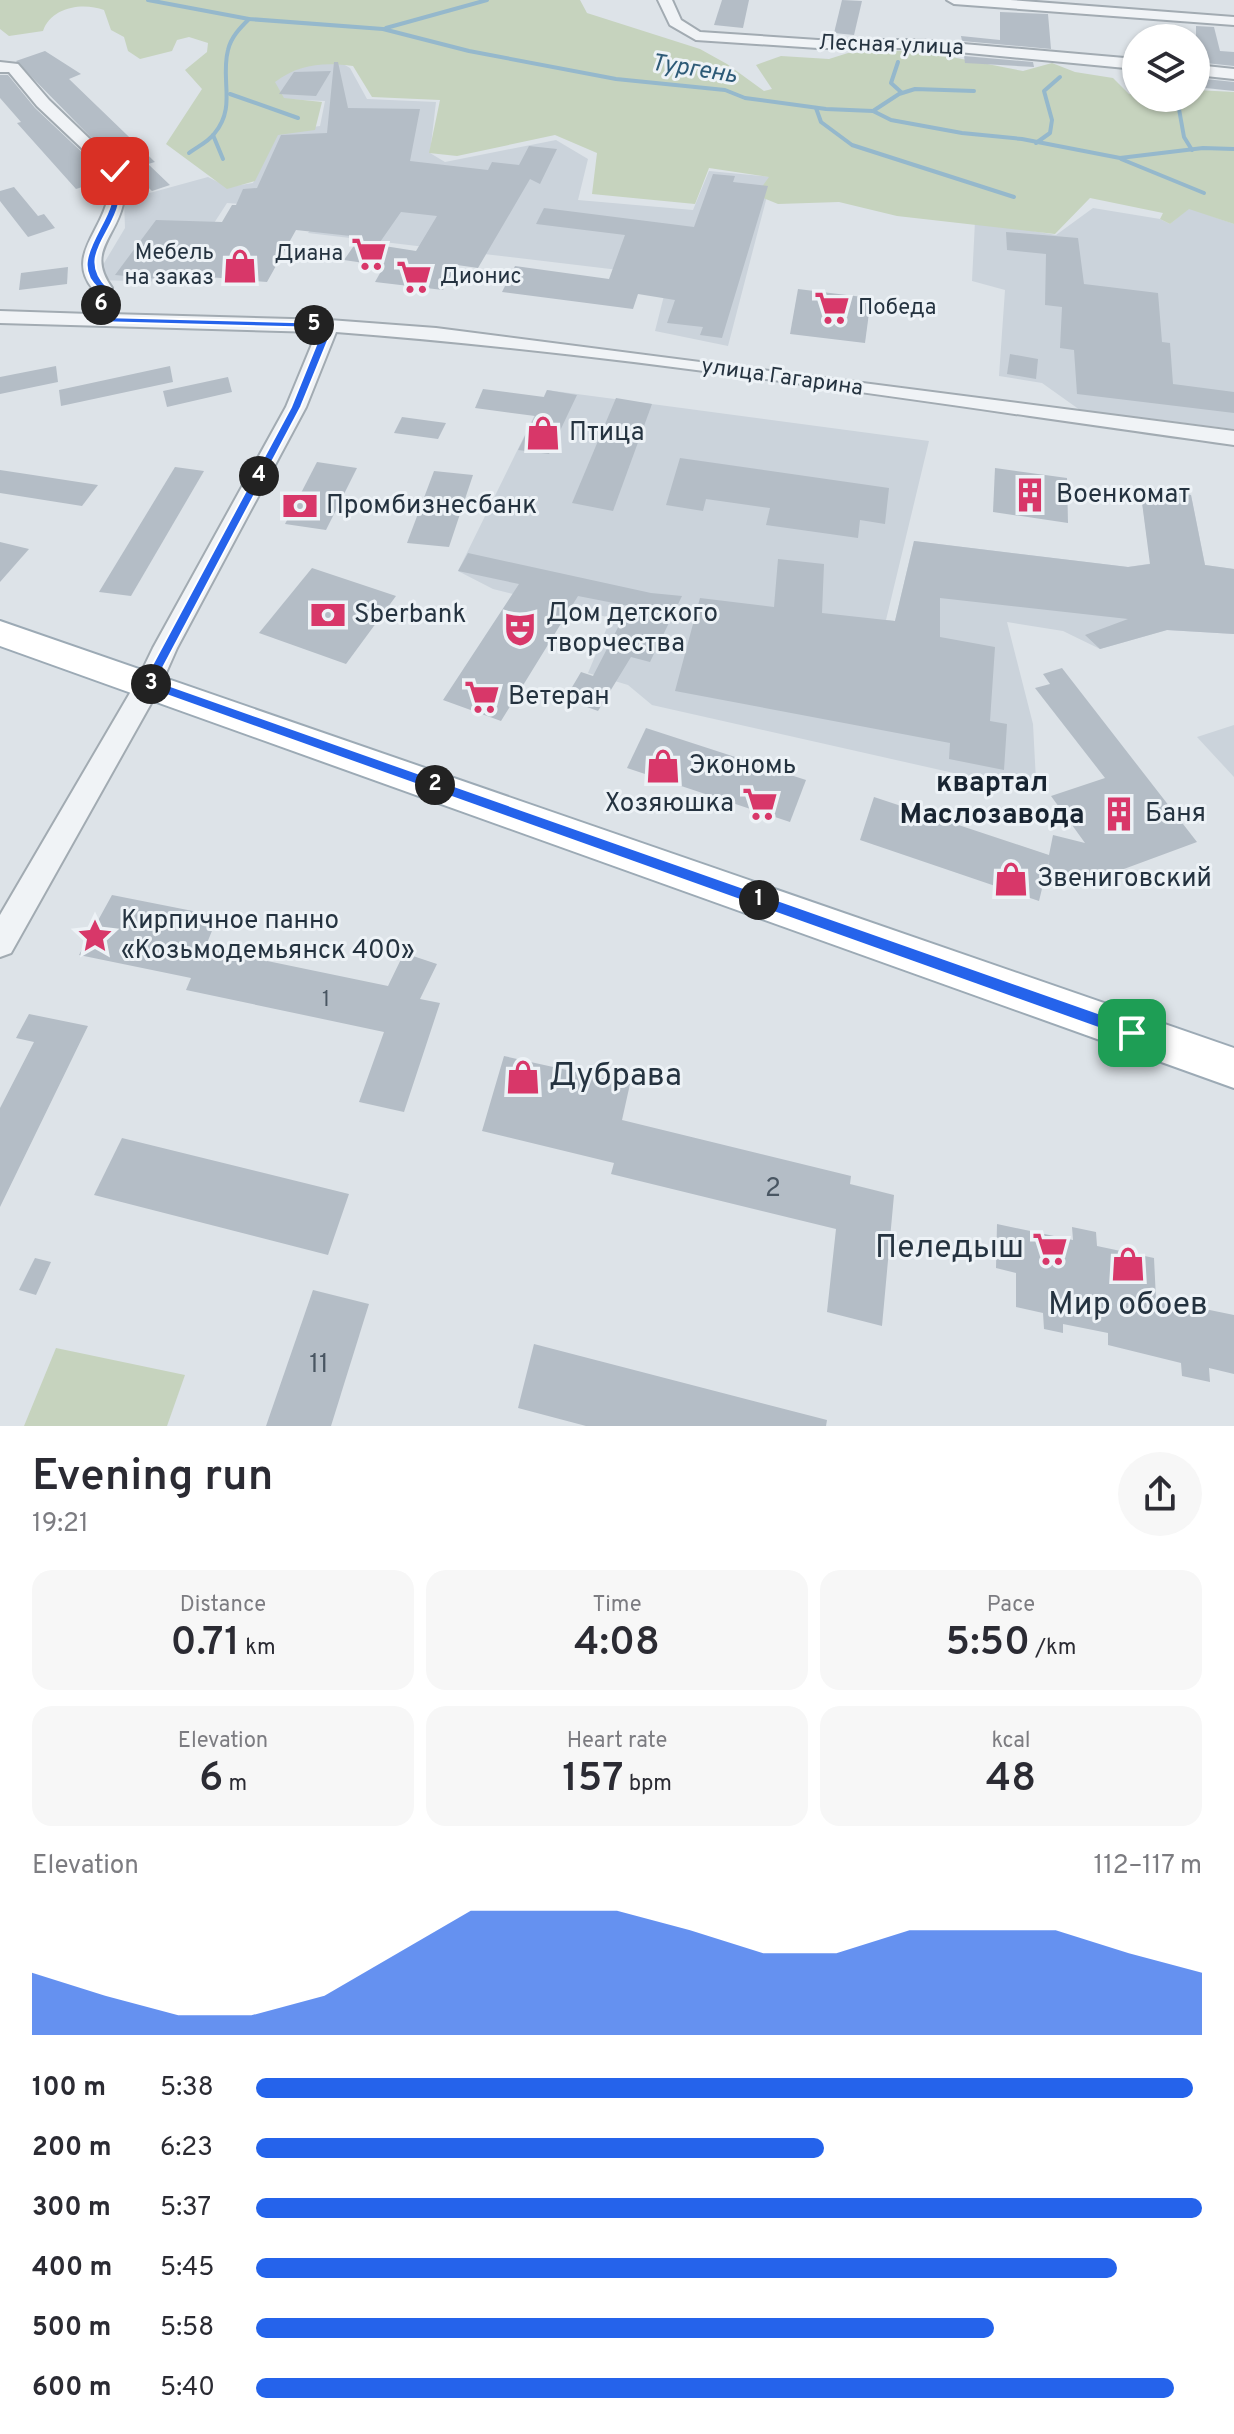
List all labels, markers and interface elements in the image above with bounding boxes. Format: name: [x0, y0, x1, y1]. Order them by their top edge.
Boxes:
map controls: [1122, 24, 1210, 112]
button: layers: [1122, 24, 1210, 112]
street label: Лесная улица: [818, 30, 964, 62]
water label: Тургень: [649, 48, 739, 92]
pin: [81, 137, 149, 205]
icon: check: [93, 149, 137, 193]
supermarket icon: Диана: [350, 235, 388, 273]
place label: Мебель на заказ: [125, 240, 214, 292]
place label: Диана: [275, 241, 343, 268]
shop icon: Мебель на заказ: [221, 247, 259, 285]
supermarket icon: Дионис: [395, 258, 433, 296]
place label: Дионис: [440, 264, 522, 291]
pin: 6: [81, 285, 121, 325]
supermarket icon: Победа: [813, 289, 851, 327]
text: 6: [94, 291, 108, 318]
place label: Победа: [858, 295, 936, 322]
pin: 5: [294, 305, 334, 345]
text: 5: [307, 311, 321, 338]
street label: улица Гагарина: [699, 353, 865, 403]
shop icon: Птица: [524, 414, 562, 452]
place label: Птица: [569, 417, 644, 450]
pin: 4: [239, 456, 279, 496]
text: 4: [252, 462, 266, 489]
building icon: Военкомат: [1011, 476, 1049, 514]
place label: Военкомат: [1056, 479, 1190, 512]
bank icon: Промбизнесбанк: [281, 487, 319, 525]
place label: Промбизнесбанк: [326, 490, 537, 523]
bank icon: Sberbank: [309, 596, 347, 634]
place label: Дом детского творчества: [546, 598, 718, 661]
place label: Sberbank: [354, 599, 466, 632]
theatre icon: Дом детского творчества: [501, 610, 539, 648]
pin: 3: [131, 664, 171, 704]
text: 3: [144, 670, 158, 697]
supermarket icon: Ветеран: [463, 678, 501, 716]
place label: Ветеран: [508, 681, 610, 714]
shop icon: Экономь: [644, 747, 682, 785]
place label: Экономь: [689, 750, 796, 783]
pin: 2: [415, 765, 455, 805]
district label: квартал Маслозавода: [899, 766, 1085, 834]
text: 2: [428, 771, 442, 798]
supermarket icon: Хозяюшка: [741, 785, 779, 823]
place label: Хозяюшка: [605, 788, 734, 821]
building icon: Баня: [1100, 795, 1138, 833]
place label: Баня: [1145, 798, 1206, 831]
shop icon: Звениговский: [992, 860, 1030, 898]
place label: Звениговский: [1037, 863, 1212, 896]
pin: 1: [739, 880, 779, 920]
text: 1: [755, 886, 763, 913]
place label: Кирпичное панно «Козьмодемьянск 400»: [121, 905, 415, 968]
place icon: Кирпичное панно «Козьмодемьянск 400»: [76, 917, 114, 955]
house number: 1: [322, 987, 330, 1014]
pin: [1098, 999, 1166, 1067]
icon: arrive: [1110, 1011, 1154, 1055]
place label: Дубрава: [549, 1057, 682, 1097]
shop icon: Дубрава: [504, 1058, 542, 1096]
house number: 2: [765, 1173, 781, 1206]
place label: Пеледыш: [875, 1229, 1024, 1269]
supermarket icon: Пеледыш: [1031, 1230, 1069, 1268]
shop icon: Мир обоев: [1109, 1245, 1147, 1283]
place label: Мир обоев: [1048, 1286, 1208, 1326]
house number: 11: [309, 1349, 329, 1382]
text: Evening run: [32, 1450, 273, 1506]
button: share: [1118, 1452, 1202, 1536]
text: 19:21: [32, 1508, 89, 1541]
text: Distance: [180, 1592, 266, 1619]
text: Time: [592, 1592, 642, 1619]
text: Pace: [987, 1592, 1035, 1619]
text: 0.71: [170, 1619, 240, 1669]
text: 4:08: [574, 1619, 660, 1669]
text: 5:50: [946, 1619, 1030, 1669]
text: km: [240, 1635, 276, 1662]
text: /km: [1030, 1635, 1076, 1662]
text: Elevation: [178, 1728, 268, 1755]
text: Heart rate: [567, 1728, 667, 1755]
text: kcal: [991, 1728, 1031, 1755]
text: 6: [199, 1755, 223, 1805]
text: 157: [562, 1755, 623, 1805]
text: 48: [986, 1755, 1036, 1805]
text: m: [223, 1771, 247, 1798]
text: bpm: [623, 1771, 672, 1798]
text: Elevation: [32, 1850, 139, 1883]
text: 112–117 m: [1093, 1850, 1202, 1883]
text: 100 m: [32, 2072, 106, 2105]
text: 5:38: [160, 2072, 214, 2105]
text: 200 m: [32, 2132, 111, 2165]
text: 6:23: [160, 2132, 213, 2165]
text: 300 m: [32, 2192, 111, 2225]
text: 5:37: [160, 2192, 211, 2225]
text: 400 m: [32, 2252, 112, 2285]
text: 5:45: [160, 2252, 214, 2285]
text: 500 m: [32, 2312, 111, 2345]
text: 5:58: [160, 2312, 214, 2345]
text: 600 m: [32, 2372, 112, 2405]
text: 5:40: [160, 2372, 215, 2405]

